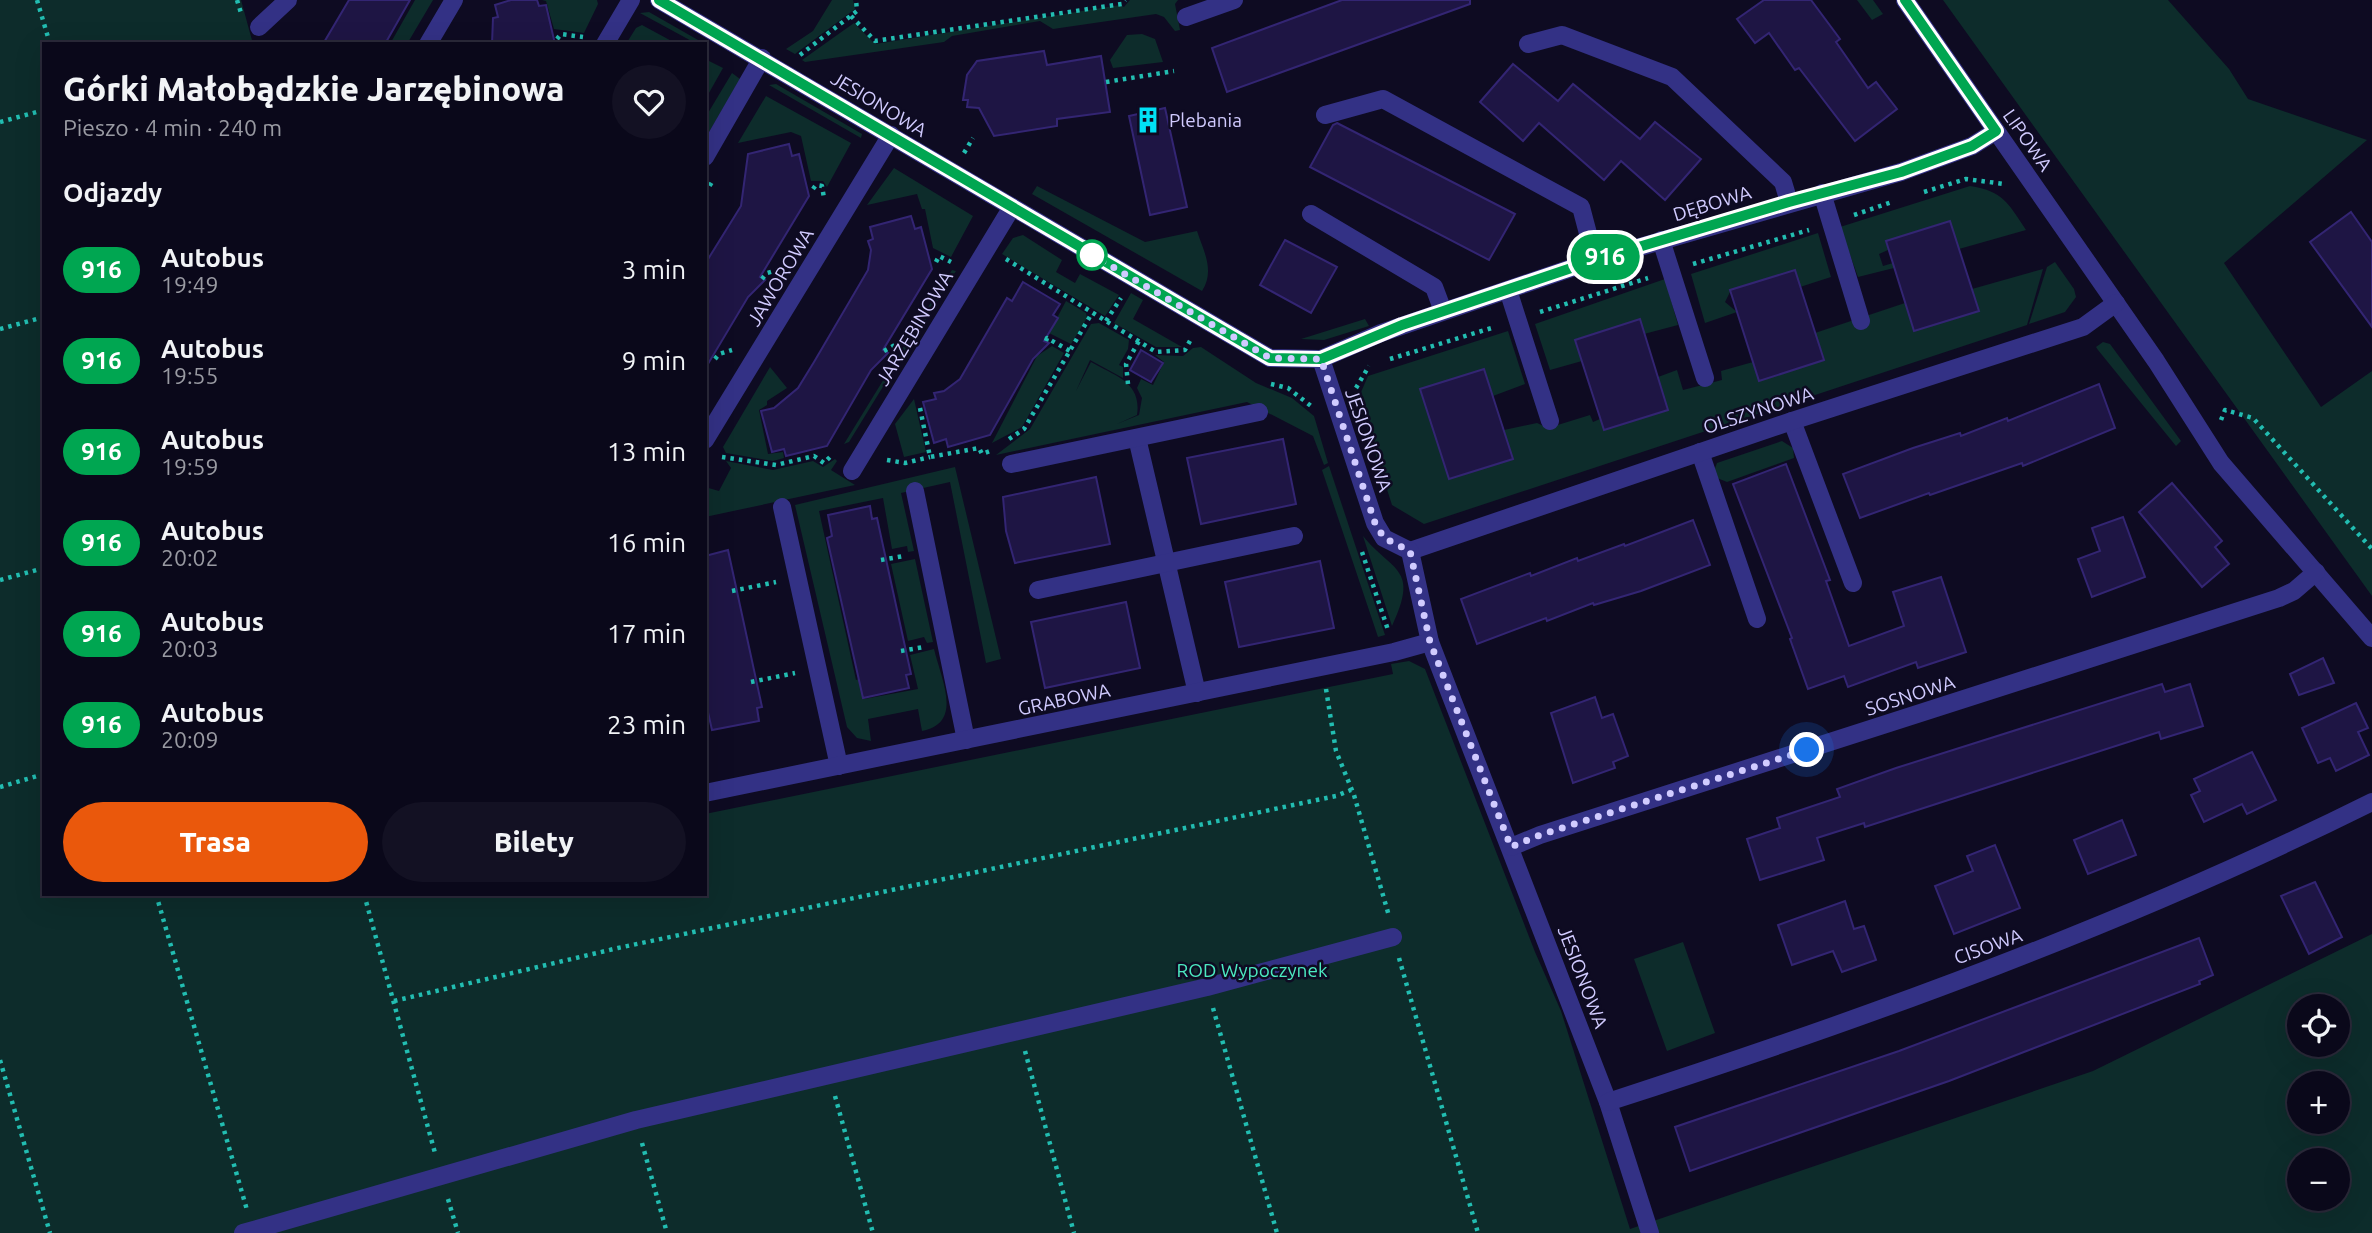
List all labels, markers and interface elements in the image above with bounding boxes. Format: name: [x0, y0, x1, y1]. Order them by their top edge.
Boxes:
button: heart: [612, 65, 686, 139]
street label: JESIONOWA: [827, 67, 931, 141]
text: Górki Małobądzkie Jarzębinowa: [63, 70, 565, 107]
building icon: Plebania: [1133, 105, 1163, 135]
street label: LIPOWA: [1999, 105, 2058, 176]
place label: Plebania: [1169, 109, 1242, 131]
text: Pieszo · 4 min · 240 m: [63, 115, 282, 140]
text: Odjazdy: [63, 178, 162, 207]
street label: DĘBOWA: [1670, 181, 1754, 225]
street label: JAWOROWA: [742, 224, 818, 330]
line badge: 916: [1565, 234, 1645, 280]
unlabelled marker: [1077, 240, 1107, 270]
text: Autobus: [161, 243, 264, 272]
text: 916: [1585, 243, 1625, 270]
text: 3 min: [622, 255, 686, 284]
text: 916: [81, 256, 122, 283]
street label: JARZĘBINOWA: [871, 266, 957, 389]
text: 19:49: [161, 272, 219, 297]
text: Autobus: [161, 334, 264, 363]
text: 9 min: [622, 346, 686, 375]
text: 916: [81, 347, 122, 374]
text: 19:55: [161, 363, 219, 388]
street label: OLSZYNOWA: [1700, 382, 1817, 438]
street label: JESIONOWA: [1341, 386, 1397, 495]
text: Autobus: [161, 425, 264, 454]
text: 13 min: [607, 437, 686, 466]
text: 916: [81, 438, 122, 465]
text: 19:59: [161, 454, 219, 479]
text: Autobus: [161, 516, 264, 545]
text: 16 min: [607, 528, 686, 557]
text: 916: [81, 529, 122, 556]
text: 20:02: [161, 545, 219, 570]
text: Autobus: [161, 607, 264, 636]
text: 17 min: [607, 619, 686, 648]
text: 916: [81, 620, 122, 647]
text: 20:03: [161, 636, 219, 661]
street label: SOSNOWA: [1863, 670, 1958, 720]
street label: GRABOWA: [1016, 678, 1113, 720]
text: Autobus: [161, 698, 264, 727]
text: 23 min: [607, 710, 686, 739]
text: 916: [81, 711, 122, 738]
text: 20:09: [161, 727, 219, 752]
your location: [1789, 732, 1824, 767]
button: Trasa: [63, 802, 368, 882]
button: Bilety: [382, 802, 686, 882]
street label: JESIONOWA: [1553, 923, 1613, 1032]
street label: CISOWA: [1951, 923, 2026, 968]
park label: ROD Wypoczynek: [1177, 959, 1328, 981]
map controls: [2287, 994, 2350, 1211]
button: locate: [2287, 994, 2350, 1057]
button: +: [2287, 1071, 2350, 1134]
button: −: [2287, 1148, 2350, 1211]

